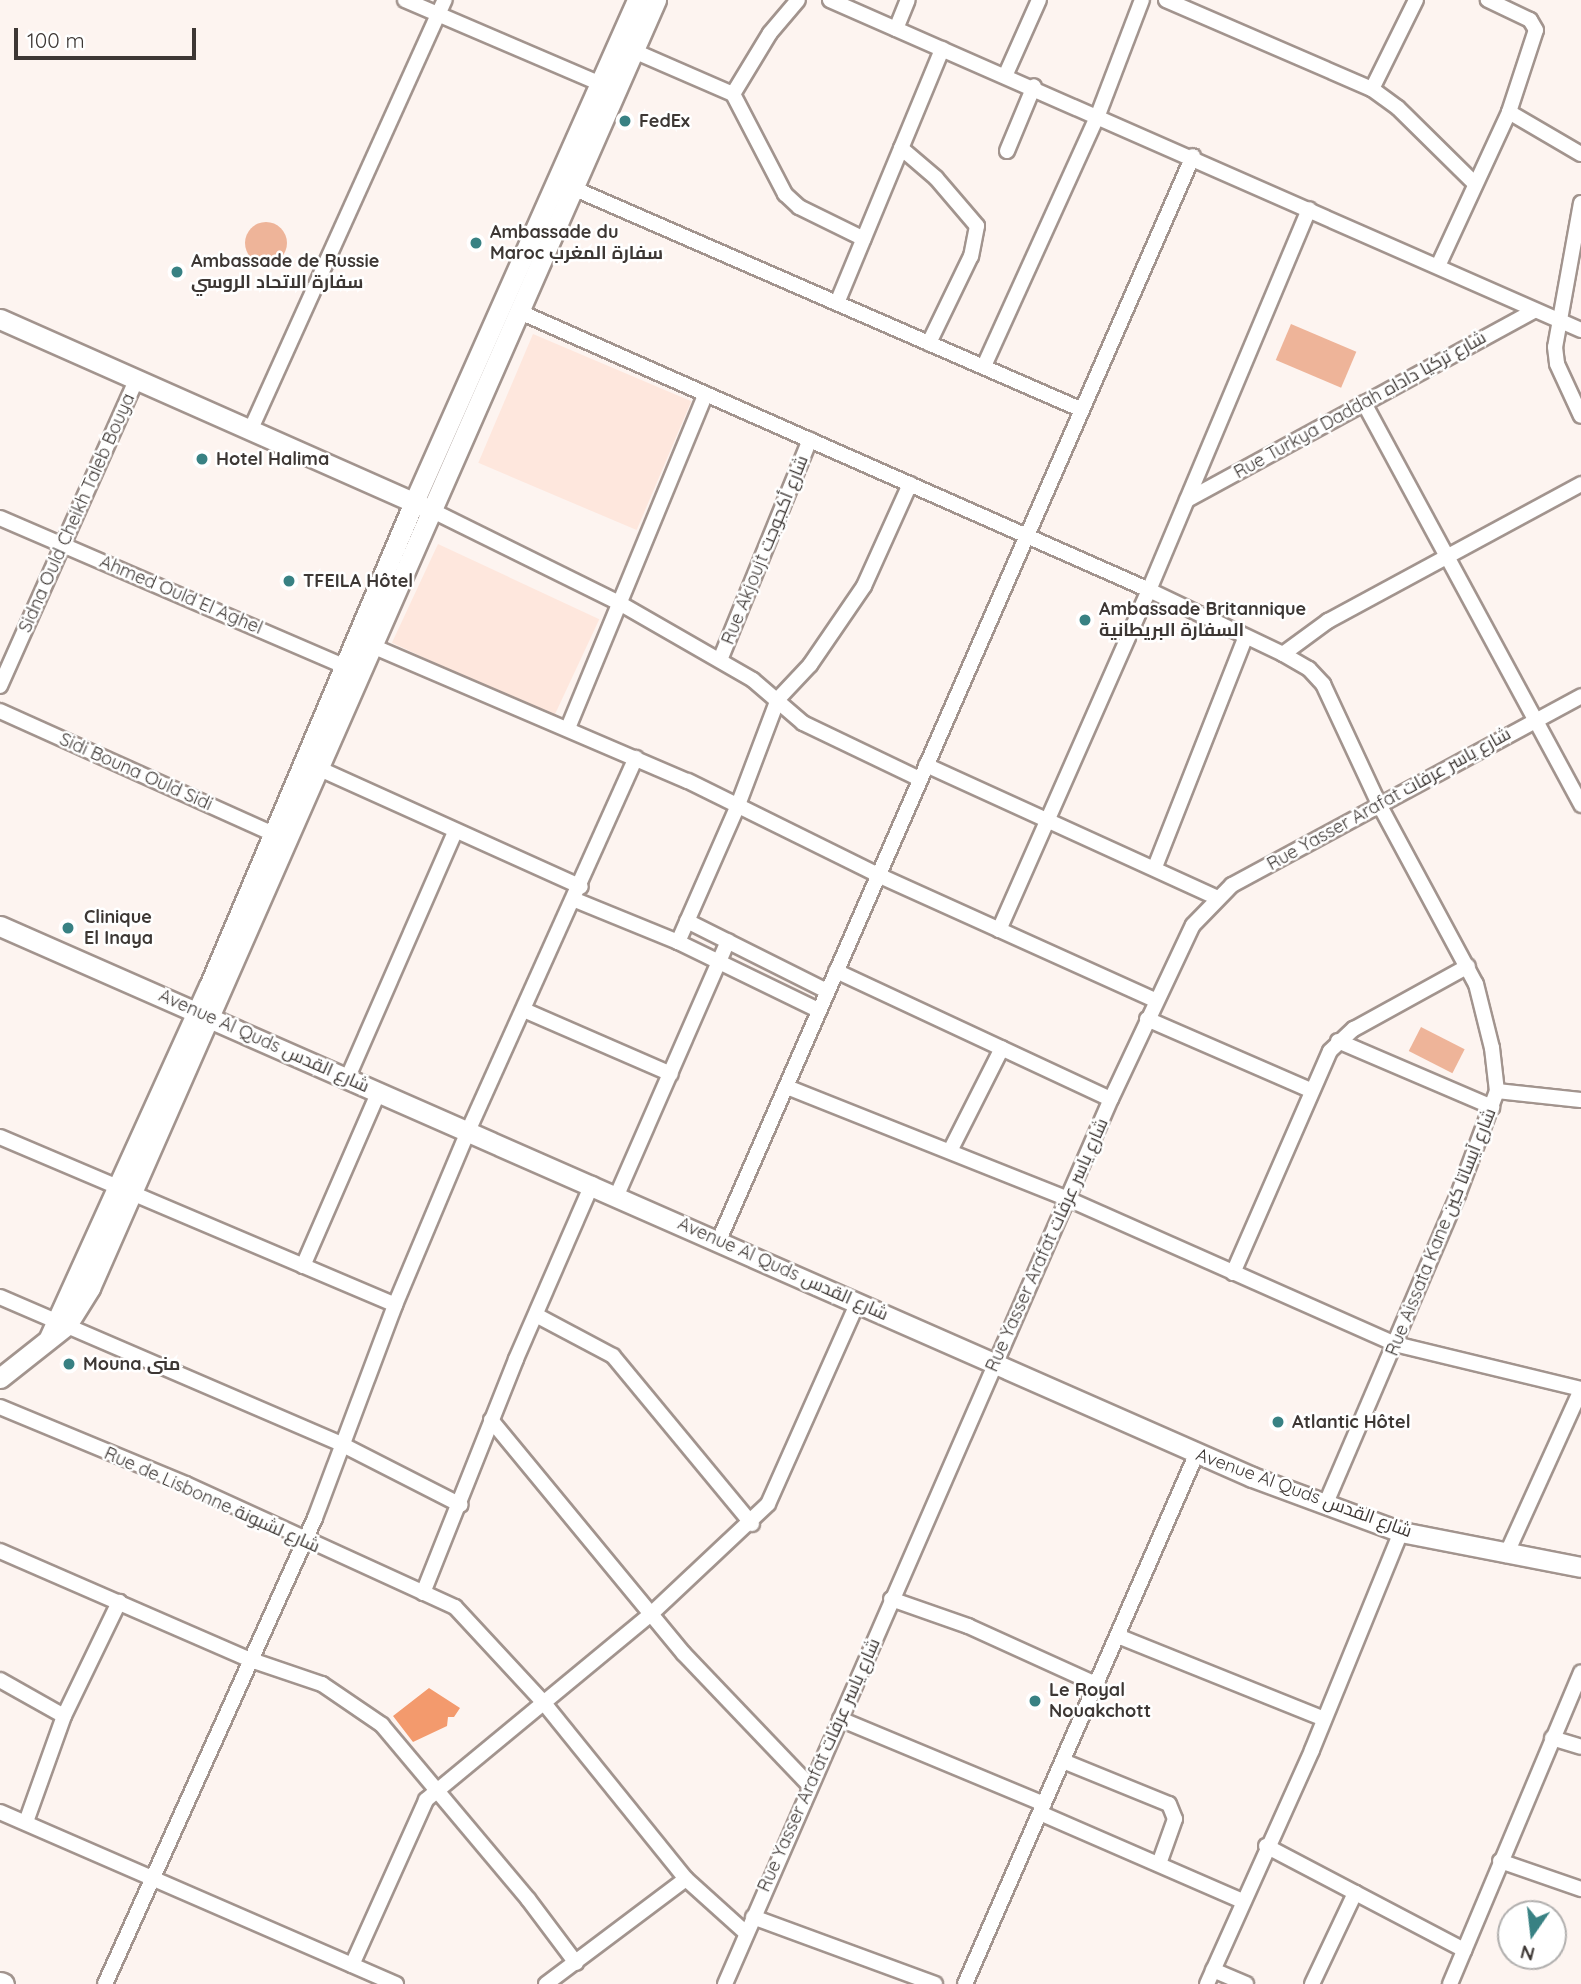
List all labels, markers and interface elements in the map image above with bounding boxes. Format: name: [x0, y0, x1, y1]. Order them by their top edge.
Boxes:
scale bar: [18, 14, 200, 58]
text: 100 m: [27, 27, 85, 53]
place label: FedEx: [639, 110, 690, 132]
marker: FedEx: [617, 113, 633, 129]
place label: Ambassade du Maroc سفارة المغرب: [490, 222, 663, 264]
marker: Ambassade du Maroc سفارة المغرب: [468, 235, 484, 251]
place label: Ambassade de Russie سفارة الاتحاد الروسي: [191, 251, 379, 294]
marker: Ambassade de Russie سفارة الاتحاد الروسي: [169, 264, 185, 280]
street label: Rue Turkya Daddah شارع تركيا داداه: [1230, 327, 1490, 483]
street label: Sidna Ould Cheikh Taleb Bouya: [14, 390, 140, 636]
place label: Hotel Halima: [216, 448, 329, 470]
marker: Hotel Halima: [194, 451, 210, 467]
street label: Rue Akjoujt شارع أكجوجت: [717, 452, 813, 648]
street label: Ahmed Ould El Aghel: [96, 551, 266, 639]
place label: TFEILA Hôtel: [303, 570, 413, 592]
marker: TFEILA Hôtel: [281, 573, 297, 589]
place label: Ambassade Britannique السفارة البريطانية: [1099, 599, 1306, 642]
marker: Ambassade Britannique السفارة البريطانية: [1077, 612, 1093, 628]
street label: Rue Yasser Arafat شارع ياسر عرفات: [1263, 723, 1515, 875]
street label: Sidi Bouna Ould Sidi: [56, 729, 216, 815]
place label: Clinique El Inaya: [84, 907, 153, 950]
marker: Clinique El Inaya: [58, 918, 78, 938]
street label: Avenue Al Quds شارع القدس: [155, 985, 373, 1097]
street label: Rue Aissata Kane شارع آيساتا كين: [1381, 1105, 1501, 1359]
street label: Rue Yasser Arafat شارع ياسر عرفات: [981, 1115, 1113, 1375]
street label: Avenue Al Quds شارع القدس: [674, 1213, 892, 1325]
place label: Mouna منى: [83, 1353, 180, 1375]
marker: Mouna منى: [61, 1356, 77, 1372]
place label: Atlantic Hôtel: [1292, 1411, 1411, 1433]
marker: Atlantic Hôtel: [1270, 1414, 1286, 1430]
street label: Rue de Lisbonne شارع لشبونة: [101, 1443, 323, 1557]
street label: Avenue Al Quds شارع القدس: [1193, 1444, 1415, 1542]
street label: Rue Yasser Arafat شارع ياسر عرفات: [753, 1635, 885, 1895]
place label: Le Royal Nouakchott: [1049, 1680, 1151, 1722]
marker: Le Royal Nouakchott: [1027, 1693, 1043, 1709]
north arrow: [1497, 1900, 1567, 1970]
text: N: [1518, 1940, 1537, 1967]

